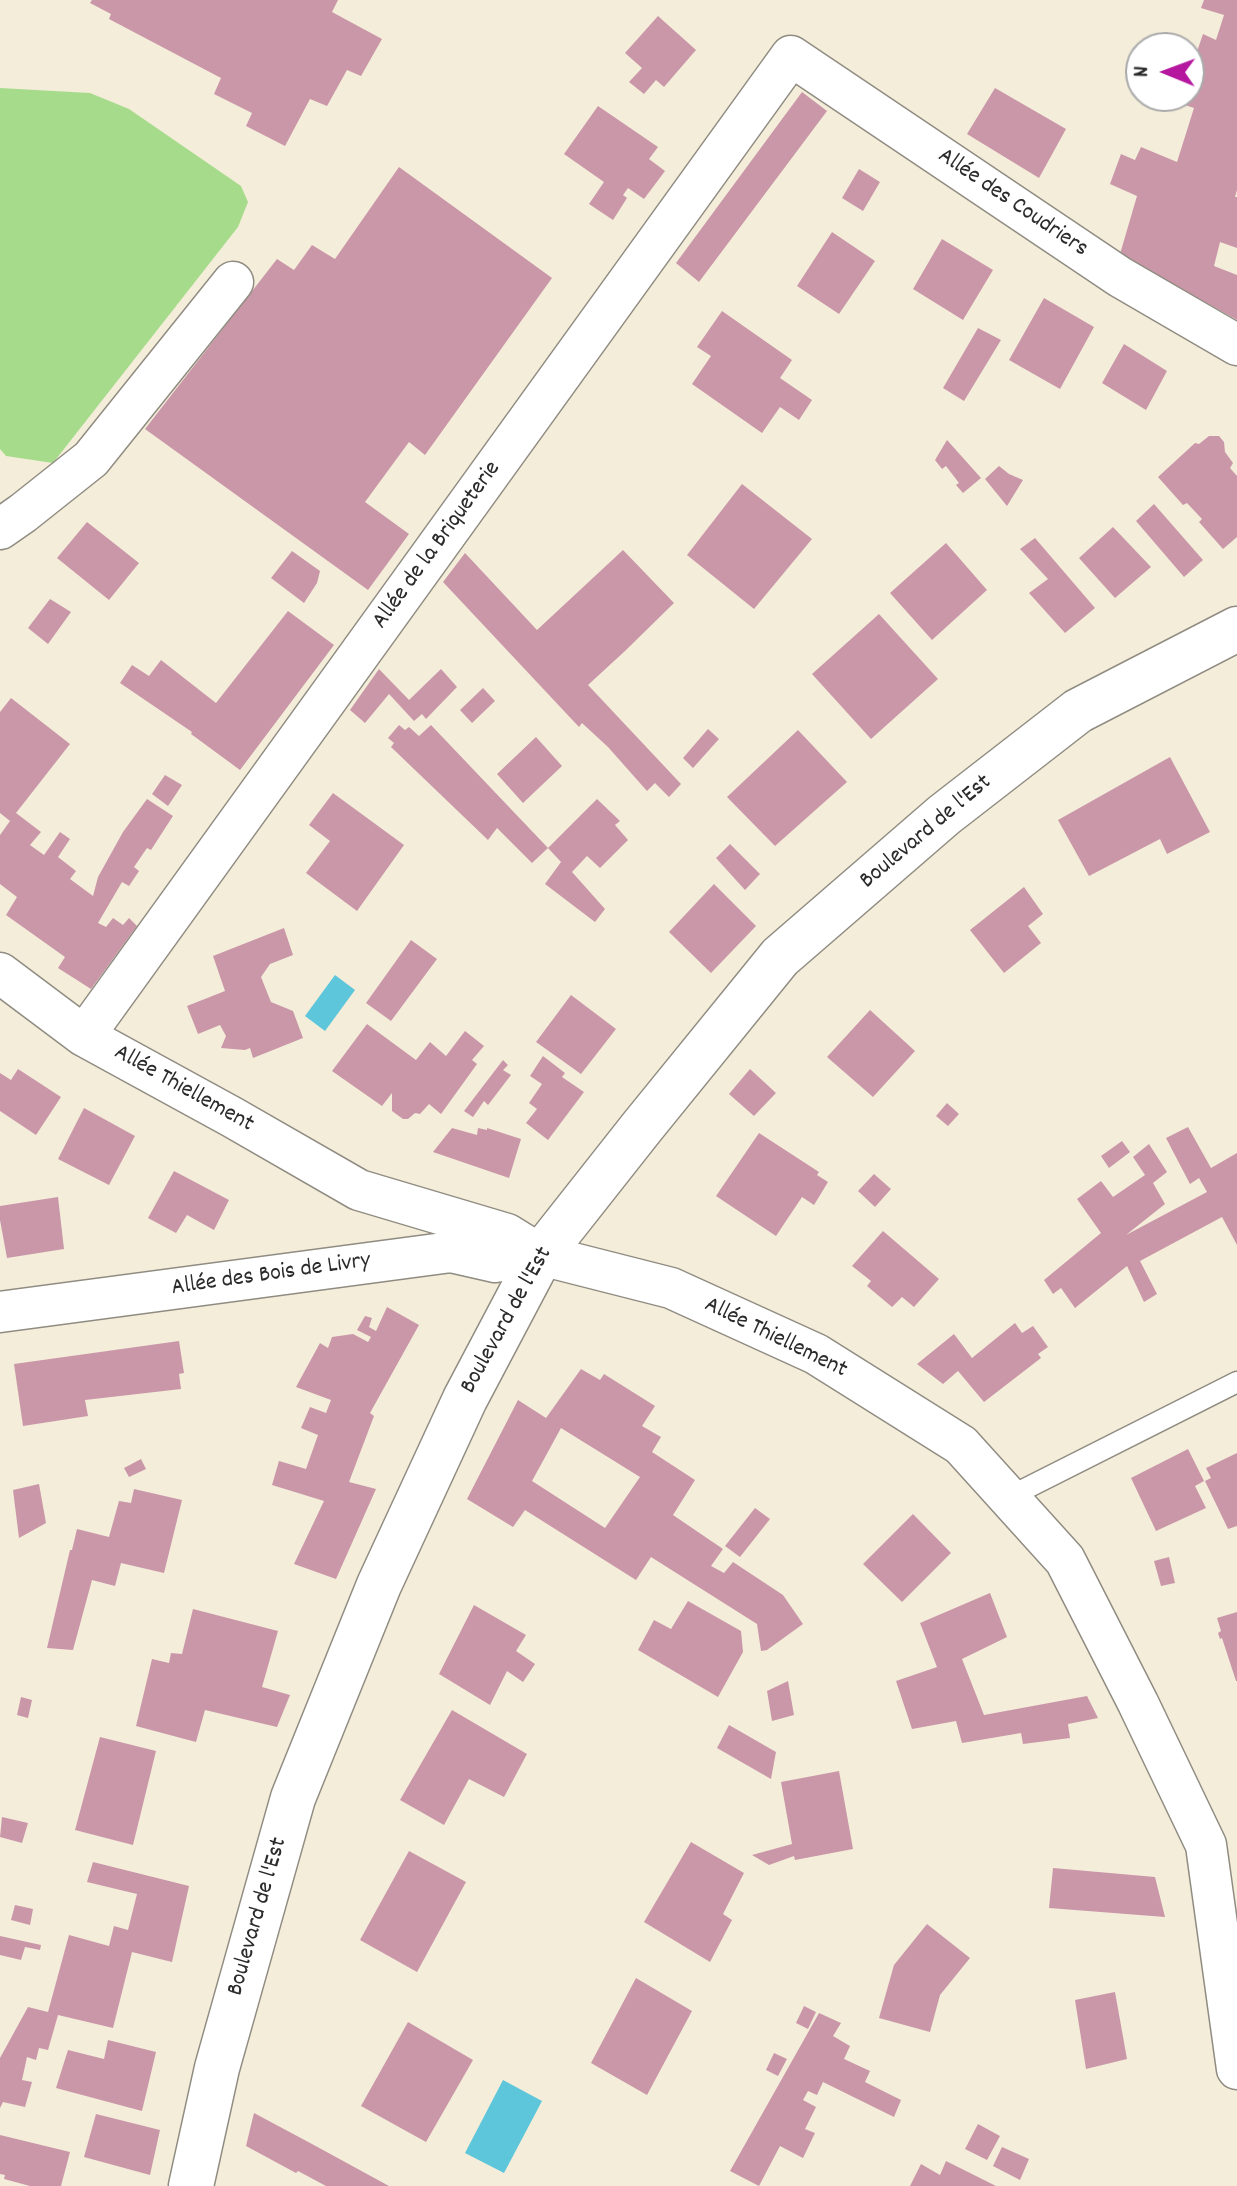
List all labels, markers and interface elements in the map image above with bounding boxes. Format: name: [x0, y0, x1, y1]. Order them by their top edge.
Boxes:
north arrow: [1125, 32, 1205, 112]
text: N: [1127, 66, 1158, 77]
street label: Allée des Coudriers: [931, 143, 1093, 265]
street label: Allée de la Briqueterie: [368, 457, 508, 635]
street label: Boulevard de l'Est: [855, 770, 999, 896]
street label: Allée Thiellement: [108, 1040, 258, 1140]
street label: Boulevard de l'Est: [456, 1243, 560, 1399]
street label: Allée des Bois de Livry: [170, 1248, 372, 1304]
street label: Allée Thiellement: [699, 1292, 851, 1386]
street label: Boulevard de l'Est: [223, 1835, 295, 1999]

